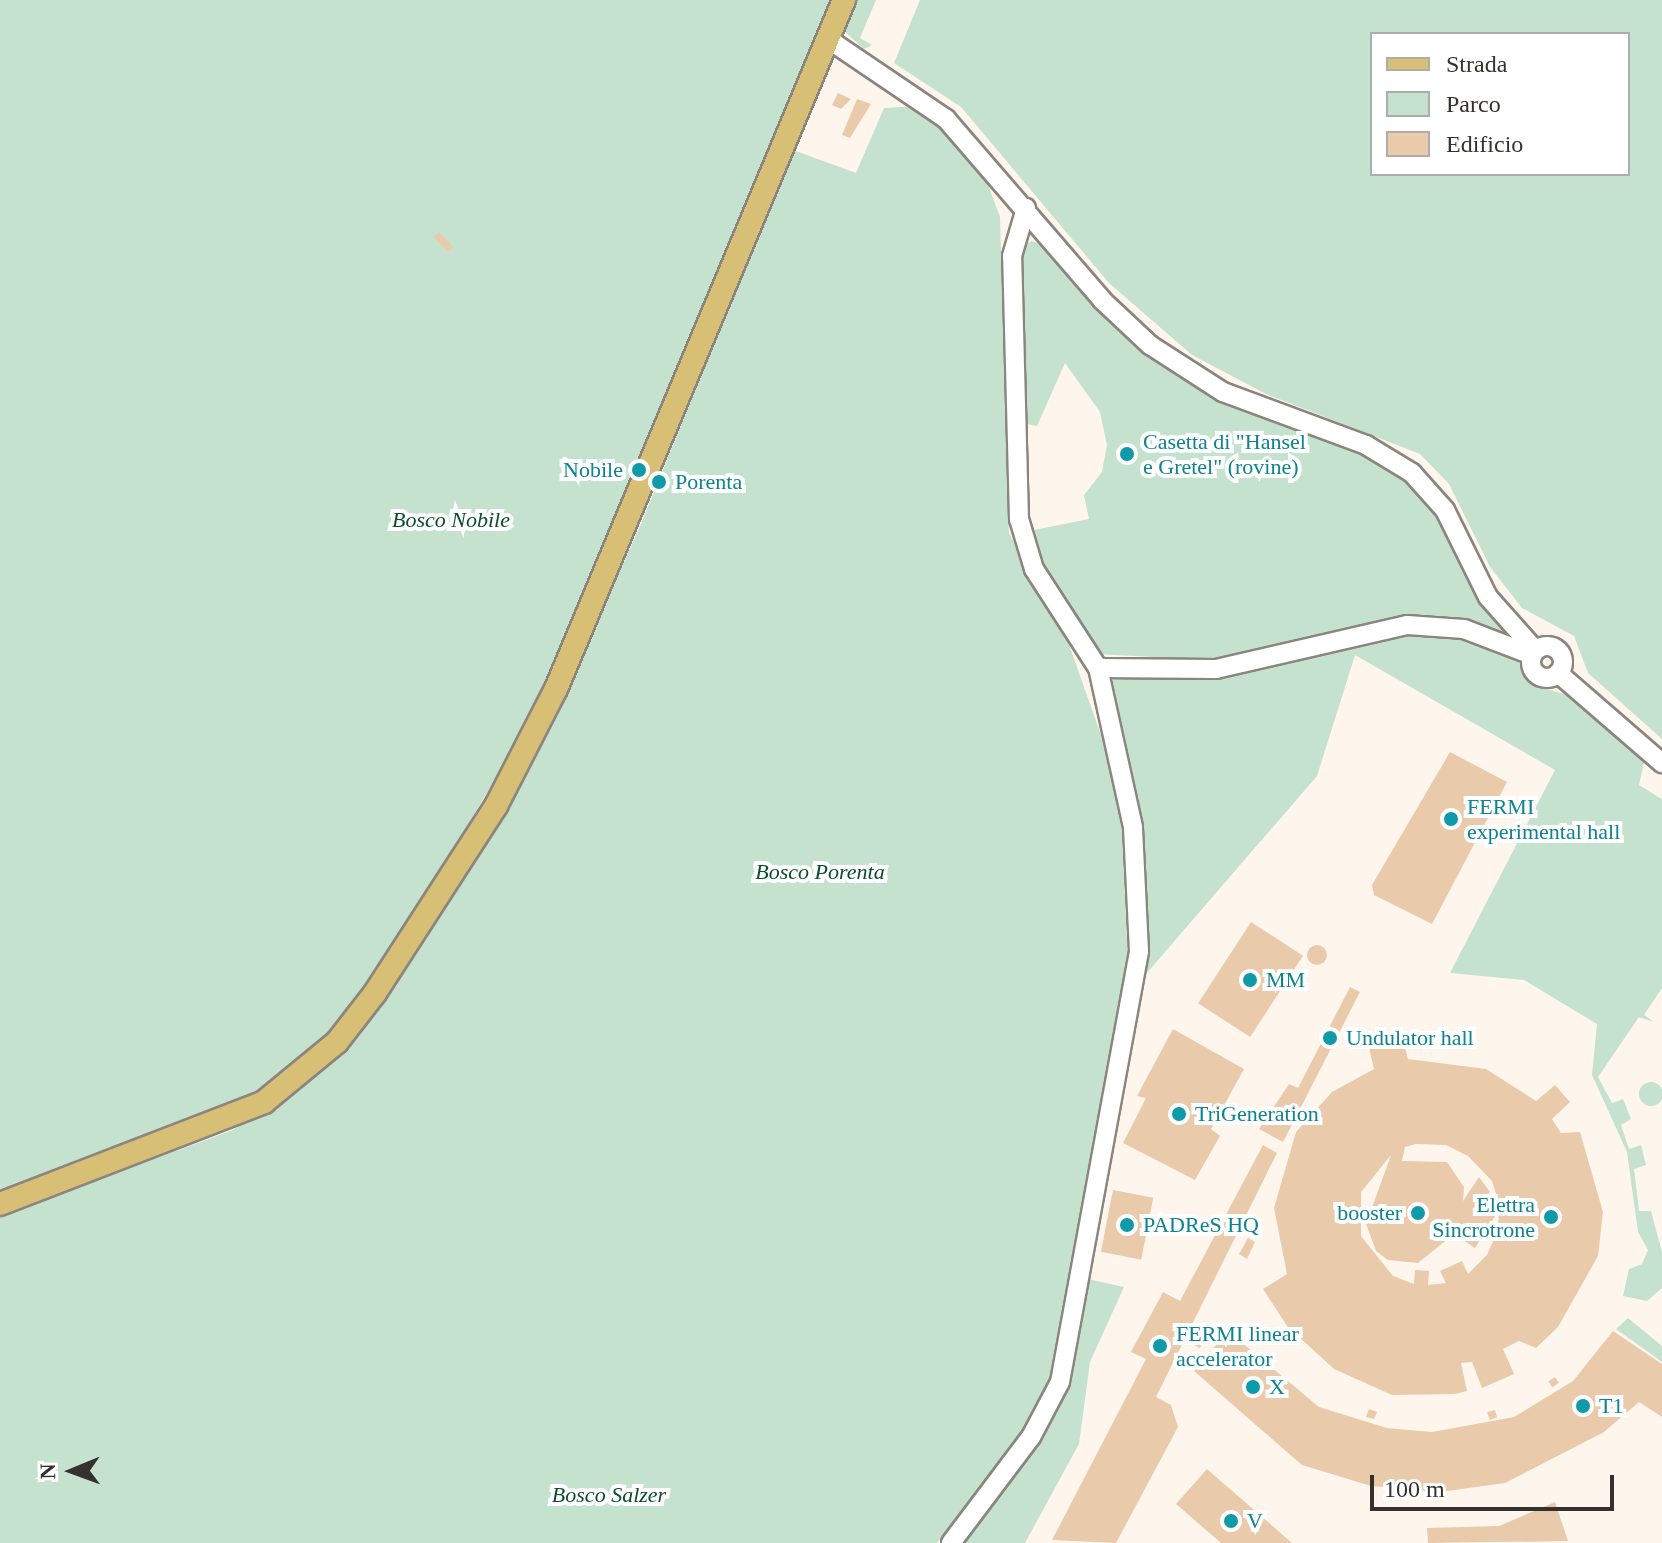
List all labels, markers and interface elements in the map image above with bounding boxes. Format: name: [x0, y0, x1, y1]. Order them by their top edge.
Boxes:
legend: [1370, 32, 1630, 176]
text: Strada: [1446, 51, 1507, 77]
text: Parco: [1446, 91, 1501, 117]
text: Edificio: [1446, 131, 1523, 157]
place label: Casetta di "Hansel e Gretel" (rovine): [1143, 428, 1306, 480]
marker: Casetta di "Hansel e Gretel" (rovine): [1118, 445, 1136, 463]
place label: Nobile: [563, 457, 623, 483]
marker: Nobile: [630, 461, 648, 479]
place label: Porenta: [675, 469, 742, 495]
marker: Porenta: [650, 473, 668, 491]
park label: Bosco Nobile: [392, 507, 510, 533]
place label: FERMI experimental hall: [1467, 793, 1620, 844]
marker: FERMI experimental hall: [1442, 810, 1460, 828]
park label: Bosco Porenta: [755, 859, 885, 885]
place label: MM: [1266, 967, 1305, 993]
marker: MM: [1241, 971, 1259, 989]
place label: Undulator hall: [1346, 1025, 1474, 1051]
marker: Undulator hall: [1321, 1029, 1339, 1047]
place label: TriGeneration: [1195, 1101, 1319, 1127]
marker: TriGeneration: [1170, 1105, 1188, 1123]
place label: Elettra Sincrotrone: [1432, 1191, 1535, 1242]
place label: booster: [1337, 1200, 1402, 1226]
marker: booster: [1409, 1204, 1427, 1222]
marker: Elettra Sincrotrone: [1542, 1208, 1560, 1226]
place label: PADReS HQ: [1143, 1212, 1259, 1238]
marker: PADReS HQ: [1118, 1216, 1136, 1234]
place label: FERMI linear accelerator: [1176, 1320, 1299, 1372]
marker: FERMI linear accelerator: [1151, 1337, 1169, 1355]
place label: X: [1269, 1374, 1285, 1400]
marker: X: [1244, 1378, 1262, 1396]
place label: T1: [1599, 1393, 1623, 1419]
marker: T1: [1574, 1397, 1592, 1415]
north arrow: [32, 1431, 112, 1511]
scale bar: [1374, 1459, 1618, 1509]
text: N: [35, 1463, 60, 1480]
text: 100 m: [1384, 1476, 1445, 1502]
park label: Bosco Salzer: [552, 1482, 666, 1508]
place label: V: [1247, 1508, 1263, 1534]
marker: V: [1222, 1512, 1240, 1530]

